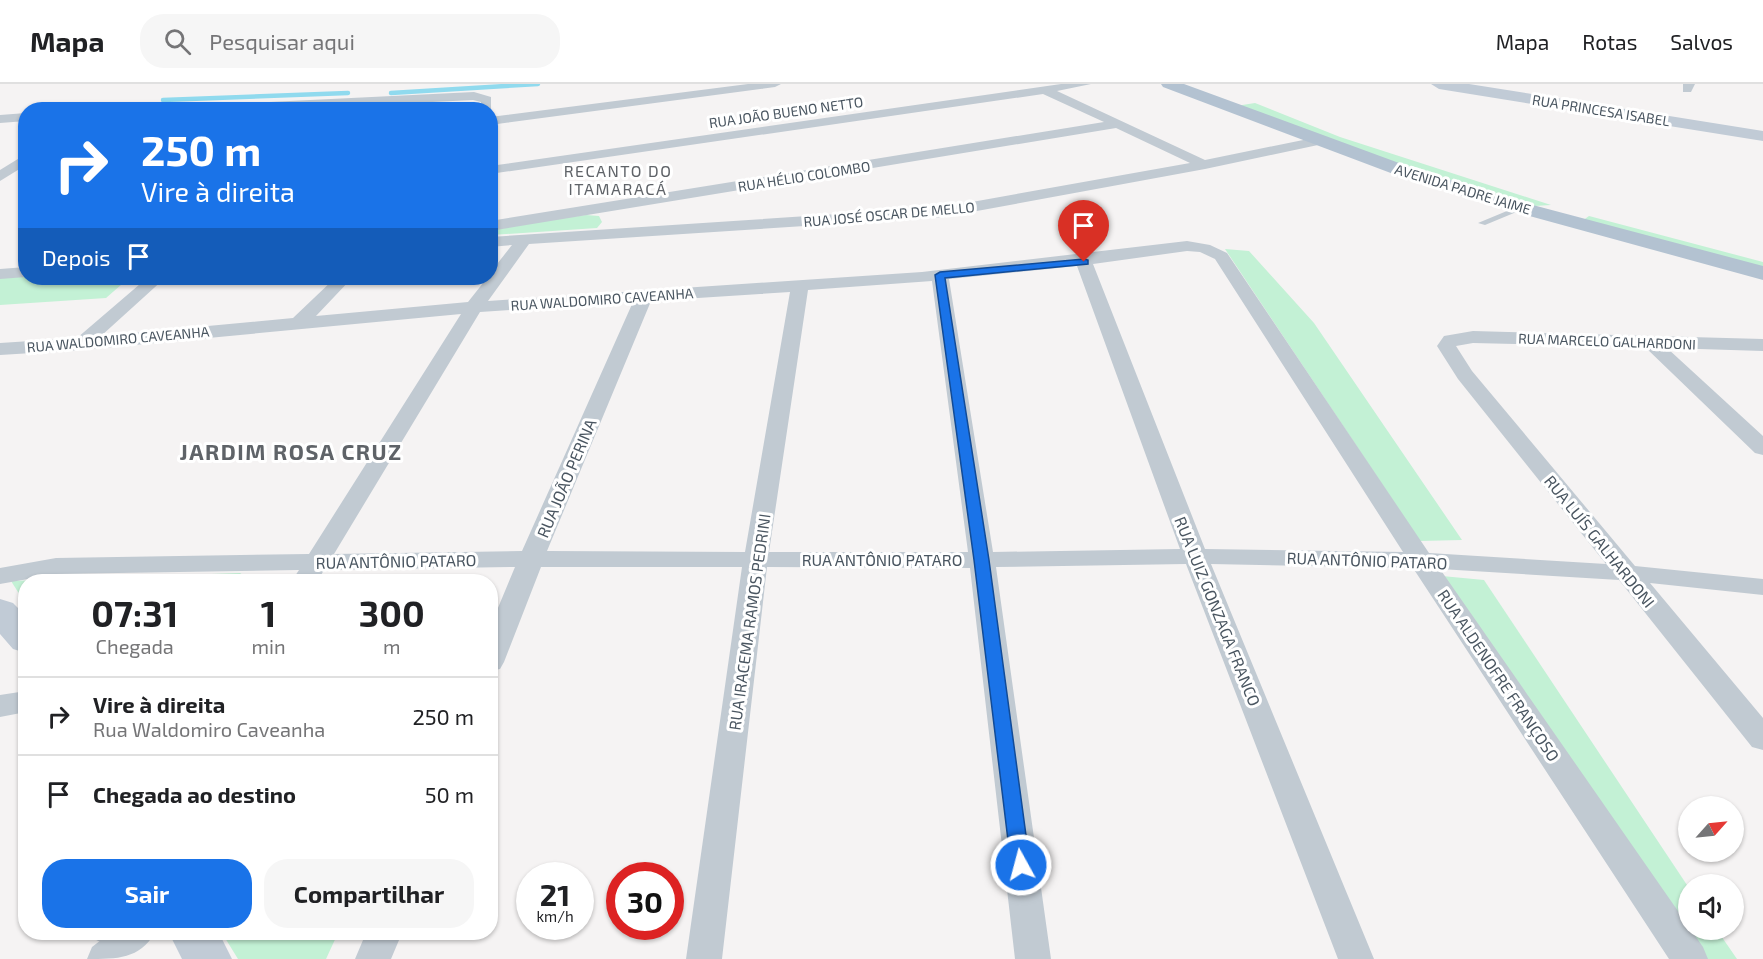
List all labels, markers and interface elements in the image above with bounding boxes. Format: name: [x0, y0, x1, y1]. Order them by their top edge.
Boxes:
search box: [140, 14, 560, 68]
text: Mapa: [30, 24, 104, 58]
icon: search: [161, 25, 194, 58]
text: Pesquisar aqui: [209, 28, 355, 54]
text: Mapa: [1496, 29, 1549, 54]
text: Rotas: [1582, 29, 1637, 54]
text: Salvos: [1670, 29, 1733, 54]
street label: RUA PRINCESA ISABEL: [1531, 91, 1671, 129]
street label: RUA JOÃO BUENO NETTO: [708, 93, 864, 131]
text: 250 m: [141, 124, 261, 174]
icon: right: [42, 126, 120, 204]
street label: RUA HÉLIO COLOMBO: [737, 157, 871, 195]
street label: AVENIDA PADRE JAIME: [1393, 160, 1533, 218]
district label: RECANTO DO ITAMARACÁ: [564, 161, 672, 198]
text: Vire à direita: [141, 175, 295, 207]
street label: RUA JOSÉ OSCAR DE MELLO: [803, 198, 975, 230]
pin: [1058, 200, 1109, 262]
icon: arrive: [1067, 209, 1100, 242]
icon: arrive: [122, 240, 155, 273]
text: Depois: [42, 244, 110, 270]
street label: RUA WALDOMIRO CAVEANHA: [510, 284, 694, 314]
street label: RUA WALDOMIRO CAVEANHA: [26, 323, 210, 355]
street label: RUA MARCELO GALHARDONI: [1518, 329, 1696, 353]
street label: RUA JOÃO PERINA: [532, 416, 600, 540]
district label: JARDIM ROSA CRUZ: [179, 438, 403, 464]
street label: RUA LUÍS GALHARDONI: [1541, 471, 1659, 611]
street label: RUA IRACEMA RAMOS PEDRINI: [724, 512, 774, 732]
street label: RUA LUIZ GONZAGA FRANCO: [1171, 514, 1265, 708]
street label: RUA ANTÔNIO PATARO: [1286, 548, 1448, 572]
street label: RUA ANTÔNIO PATARO: [315, 550, 477, 572]
street label: RUA ANTÔNIO PATARO: [802, 550, 962, 569]
street label: RUA ALDENOFRE FRANÇOSO: [1434, 586, 1564, 765]
text: 07:31: [91, 591, 178, 634]
text: 1: [261, 591, 276, 634]
text: 300: [359, 591, 425, 634]
text: Chegada: [96, 634, 174, 658]
text: min: [251, 634, 286, 658]
text: m: [383, 634, 401, 658]
text: Vire à direita: [93, 691, 225, 717]
icon: right: [42, 700, 75, 733]
text: 250 m: [412, 703, 474, 729]
text: Rua Waldomiro Caveanha: [93, 717, 325, 741]
icon: arrive: [42, 778, 75, 811]
text: Chegada ao destino: [93, 781, 296, 807]
text: 50 m: [425, 781, 474, 807]
north arrow: [1678, 796, 1744, 862]
map controls: [1678, 796, 1744, 940]
position arrow: [989, 833, 1053, 897]
button: Sair: [42, 859, 252, 928]
button: Compartilhar: [264, 859, 474, 928]
speed limit sign: 30: [606, 862, 684, 940]
button: sound: [1678, 874, 1744, 940]
text: 21: [540, 876, 570, 912]
text: km/h: [536, 907, 574, 925]

